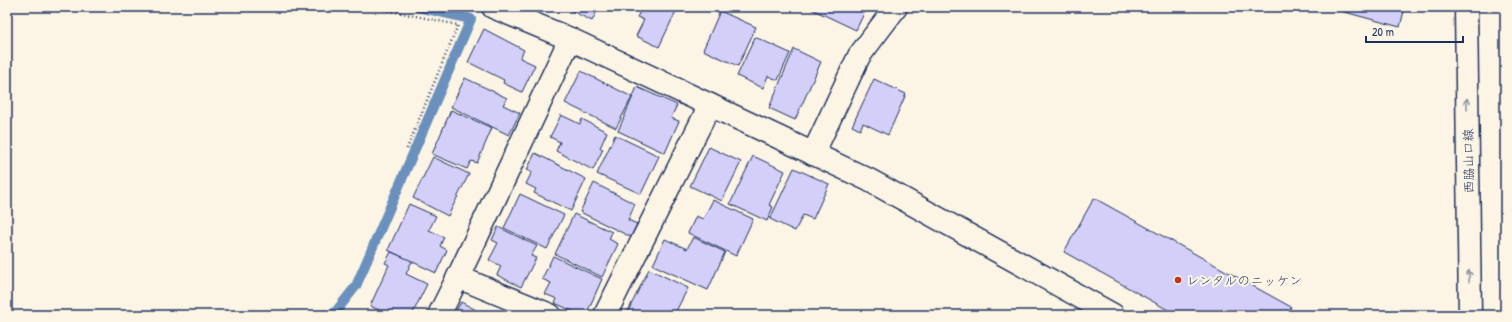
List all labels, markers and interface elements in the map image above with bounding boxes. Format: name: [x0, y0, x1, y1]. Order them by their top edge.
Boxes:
scale bar: [1366, 18, 1463, 44]
text: 20 m: [1372, 23, 1394, 40]
one-way arrow: [1463, 98, 1471, 111]
street label: 西脇山口線: [1458, 127, 1478, 194]
one-way arrow: [1465, 270, 1473, 283]
place label: レンタルのニッケン: [1186, 271, 1302, 289]
marker: レンタルのニッケン: [1173, 275, 1183, 285]

